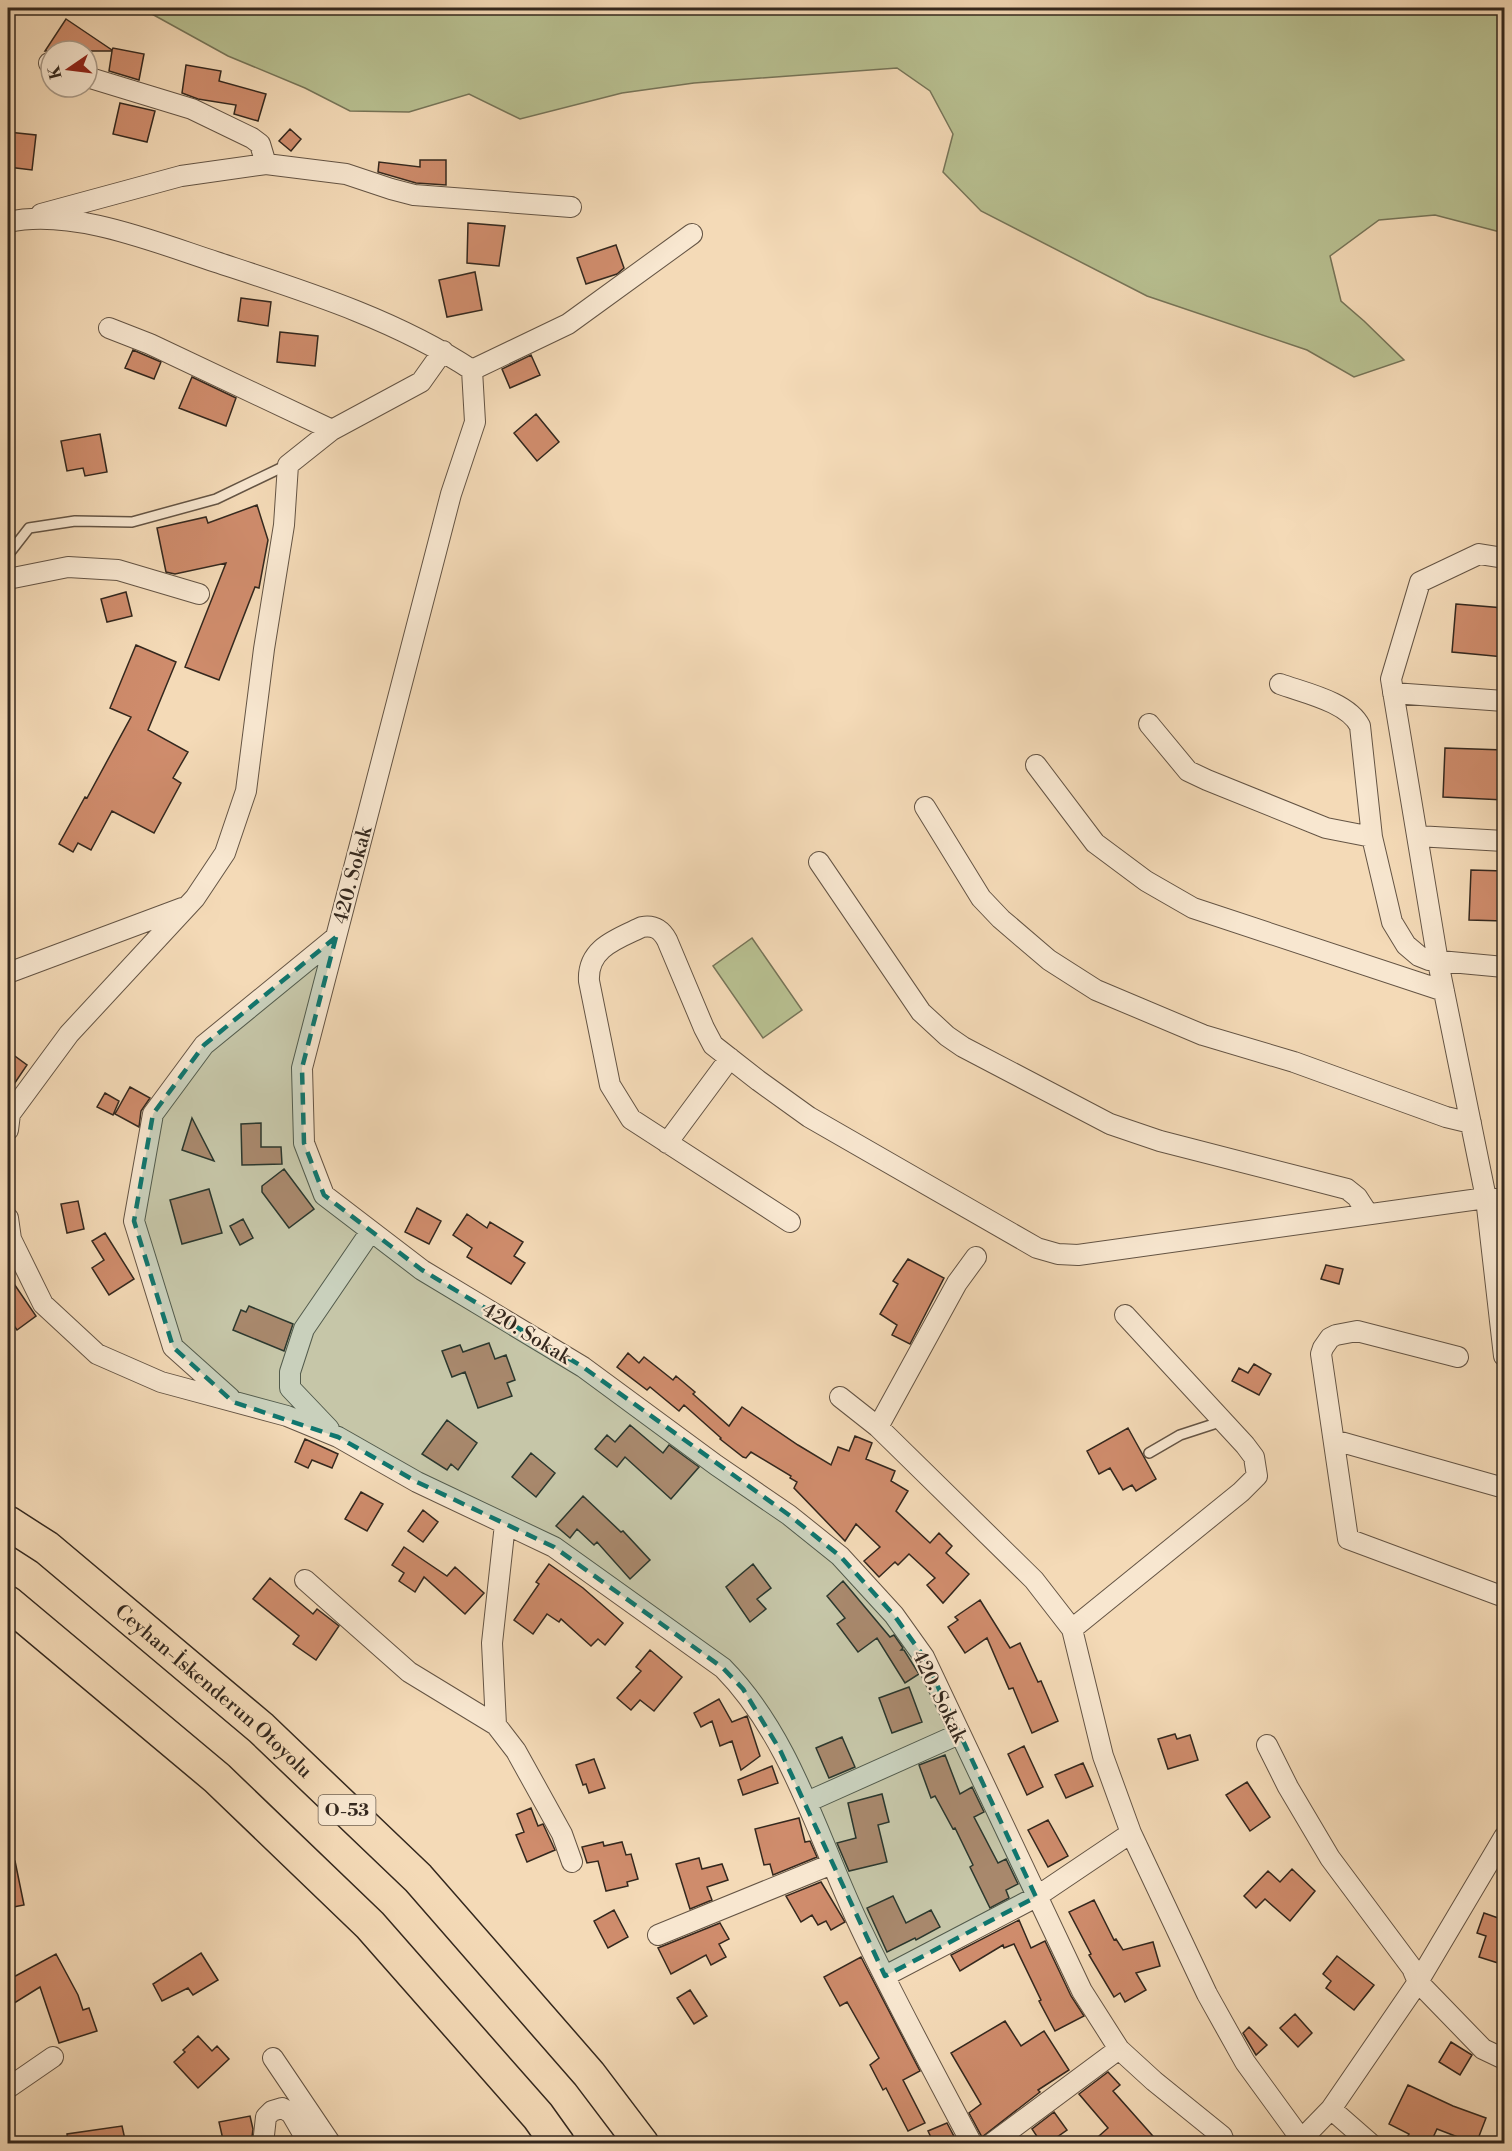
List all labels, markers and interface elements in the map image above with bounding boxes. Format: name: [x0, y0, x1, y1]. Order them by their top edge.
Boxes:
north arrow: [39, 39, 99, 99]
text: K: [44, 63, 67, 81]
street label: 420. Sokak: [328, 823, 379, 927]
street label: 420. Sokak: [477, 1298, 577, 1371]
street label: Ceyhan-İskenderun Otoyolu: [109, 1599, 317, 1785]
street label: 420. Sokak: [906, 1646, 972, 1748]
road number: O-53: [318, 1795, 376, 1825]

